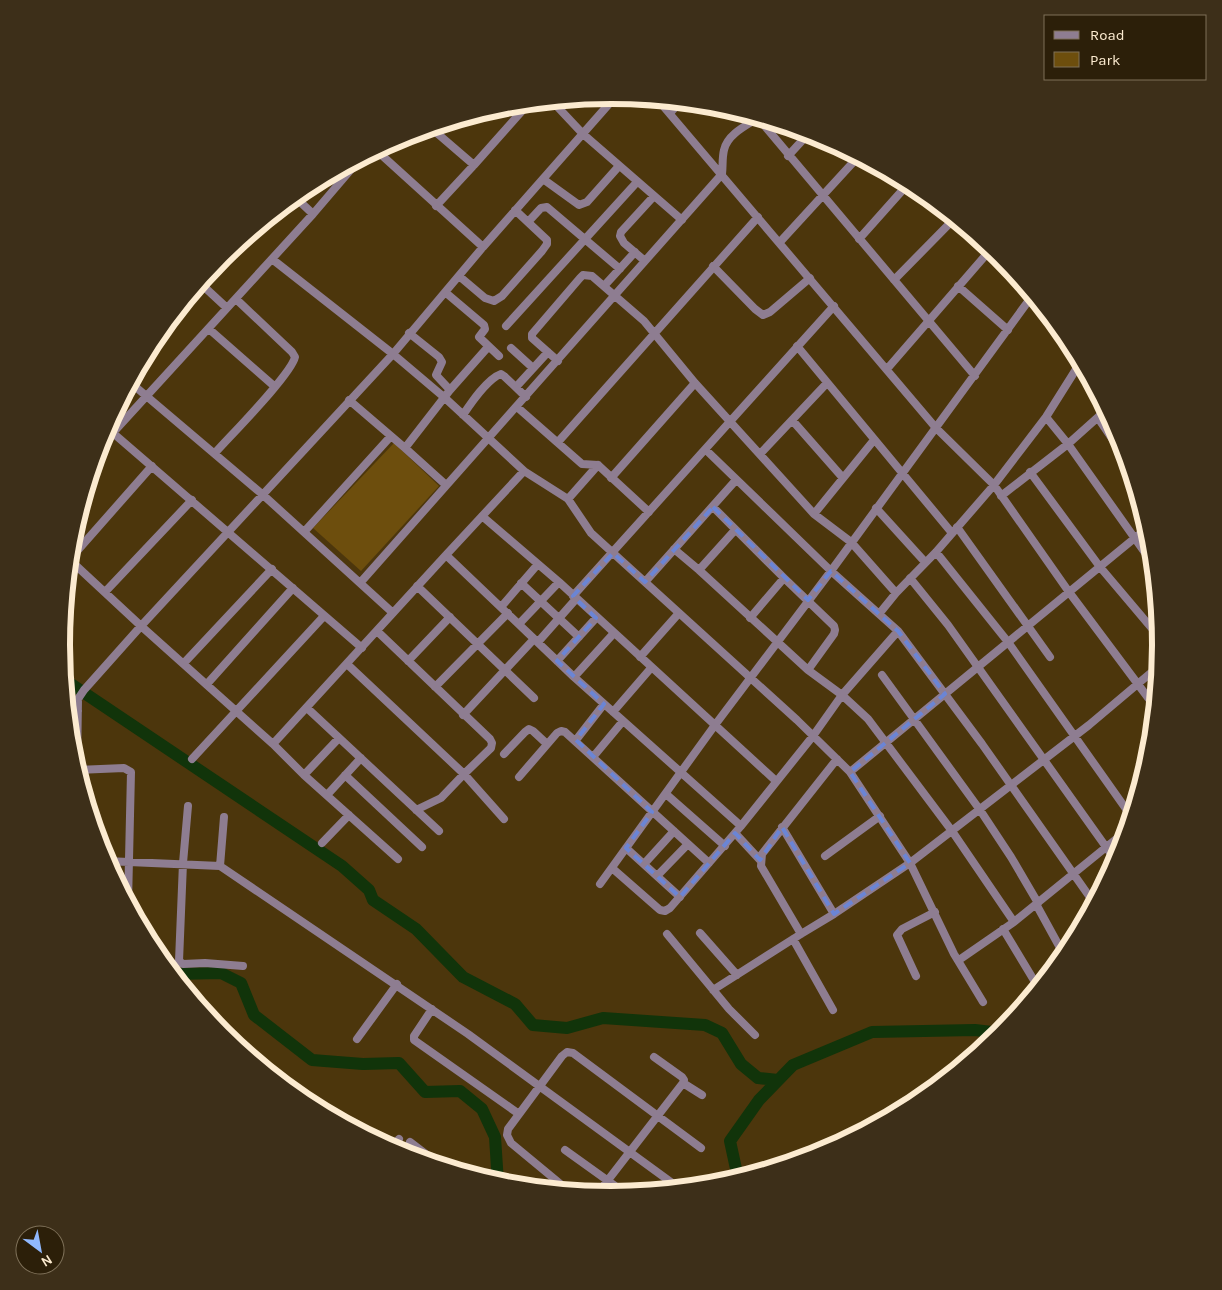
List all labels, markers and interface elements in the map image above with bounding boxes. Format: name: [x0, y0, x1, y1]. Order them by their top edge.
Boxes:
legend: [1044, 15, 1207, 80]
text: Road: [1090, 26, 1125, 44]
text: Park: [1090, 51, 1120, 69]
north arrow: [15, 1225, 65, 1275]
text: N: [38, 1251, 55, 1270]

